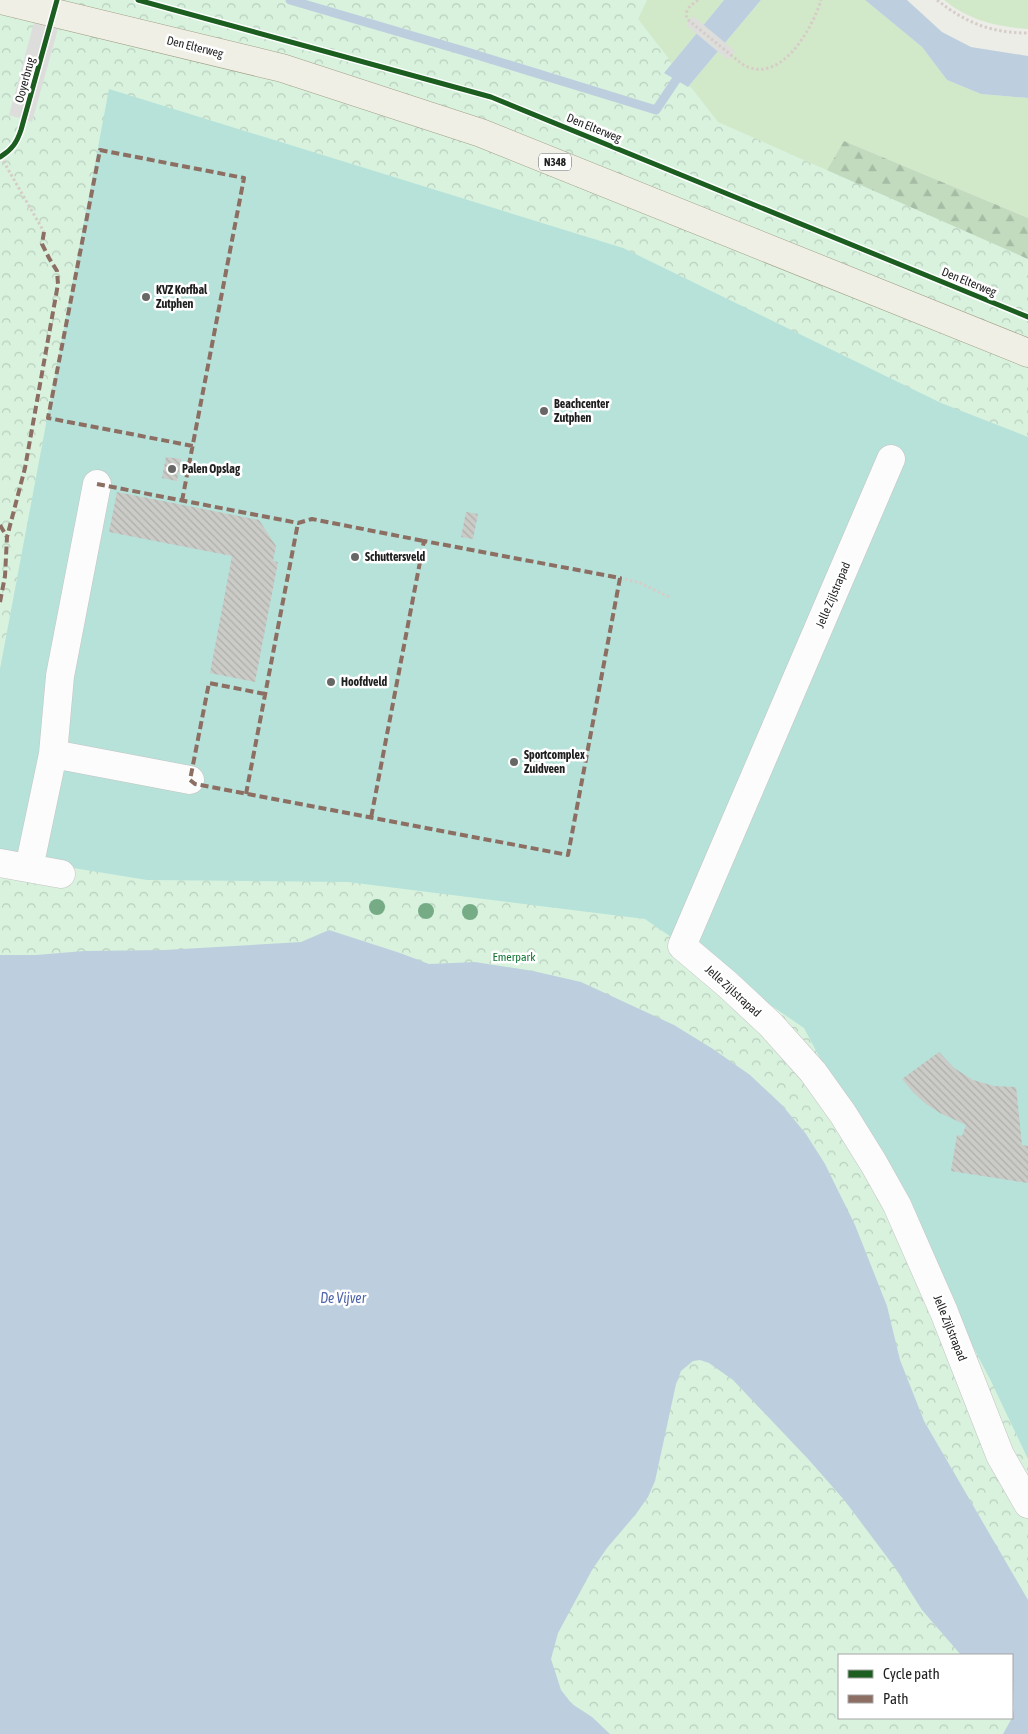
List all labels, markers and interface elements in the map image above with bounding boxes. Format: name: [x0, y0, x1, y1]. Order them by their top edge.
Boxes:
street label: Den Elterweg: [165, 33, 226, 61]
street label: Ooyerbrug: [12, 55, 38, 104]
street label: Den Elterweg: [565, 111, 624, 146]
road number: N348: [539, 154, 571, 170]
street label: Den Elterweg: [940, 265, 999, 300]
place label: KVZ Korfbal Zutphen: [156, 283, 208, 311]
marker: KVZ Korfbal Zutphen: [140, 291, 152, 303]
place label: Beachcenter Zutphen: [554, 397, 609, 425]
marker: Beachcenter Zutphen: [538, 405, 550, 417]
place label: Palen Opslag: [182, 462, 241, 476]
marker: Palen Opslag: [166, 463, 178, 475]
place label: Schuttersveld: [365, 550, 425, 564]
marker: Schuttersveld: [349, 551, 361, 563]
street label: Jelle Zijlstrapad: [813, 560, 853, 630]
place label: Hoofdveld: [341, 675, 388, 689]
marker: Hoofdveld: [325, 676, 337, 688]
place label: Sportcomplex Zuidveen: [524, 748, 585, 776]
marker: Sportcomplex Zuidveen: [508, 756, 520, 768]
park label: Emerpark: [493, 950, 536, 964]
street label: Jelle Zijlstrapad: [702, 962, 764, 1020]
water label: De Vijver: [320, 1290, 367, 1306]
street label: Jelle Zijlstrapad: [930, 1293, 970, 1363]
legend: [838, 1654, 1013, 1719]
text: Cycle path: [883, 1665, 940, 1682]
text: Path: [883, 1690, 909, 1707]

